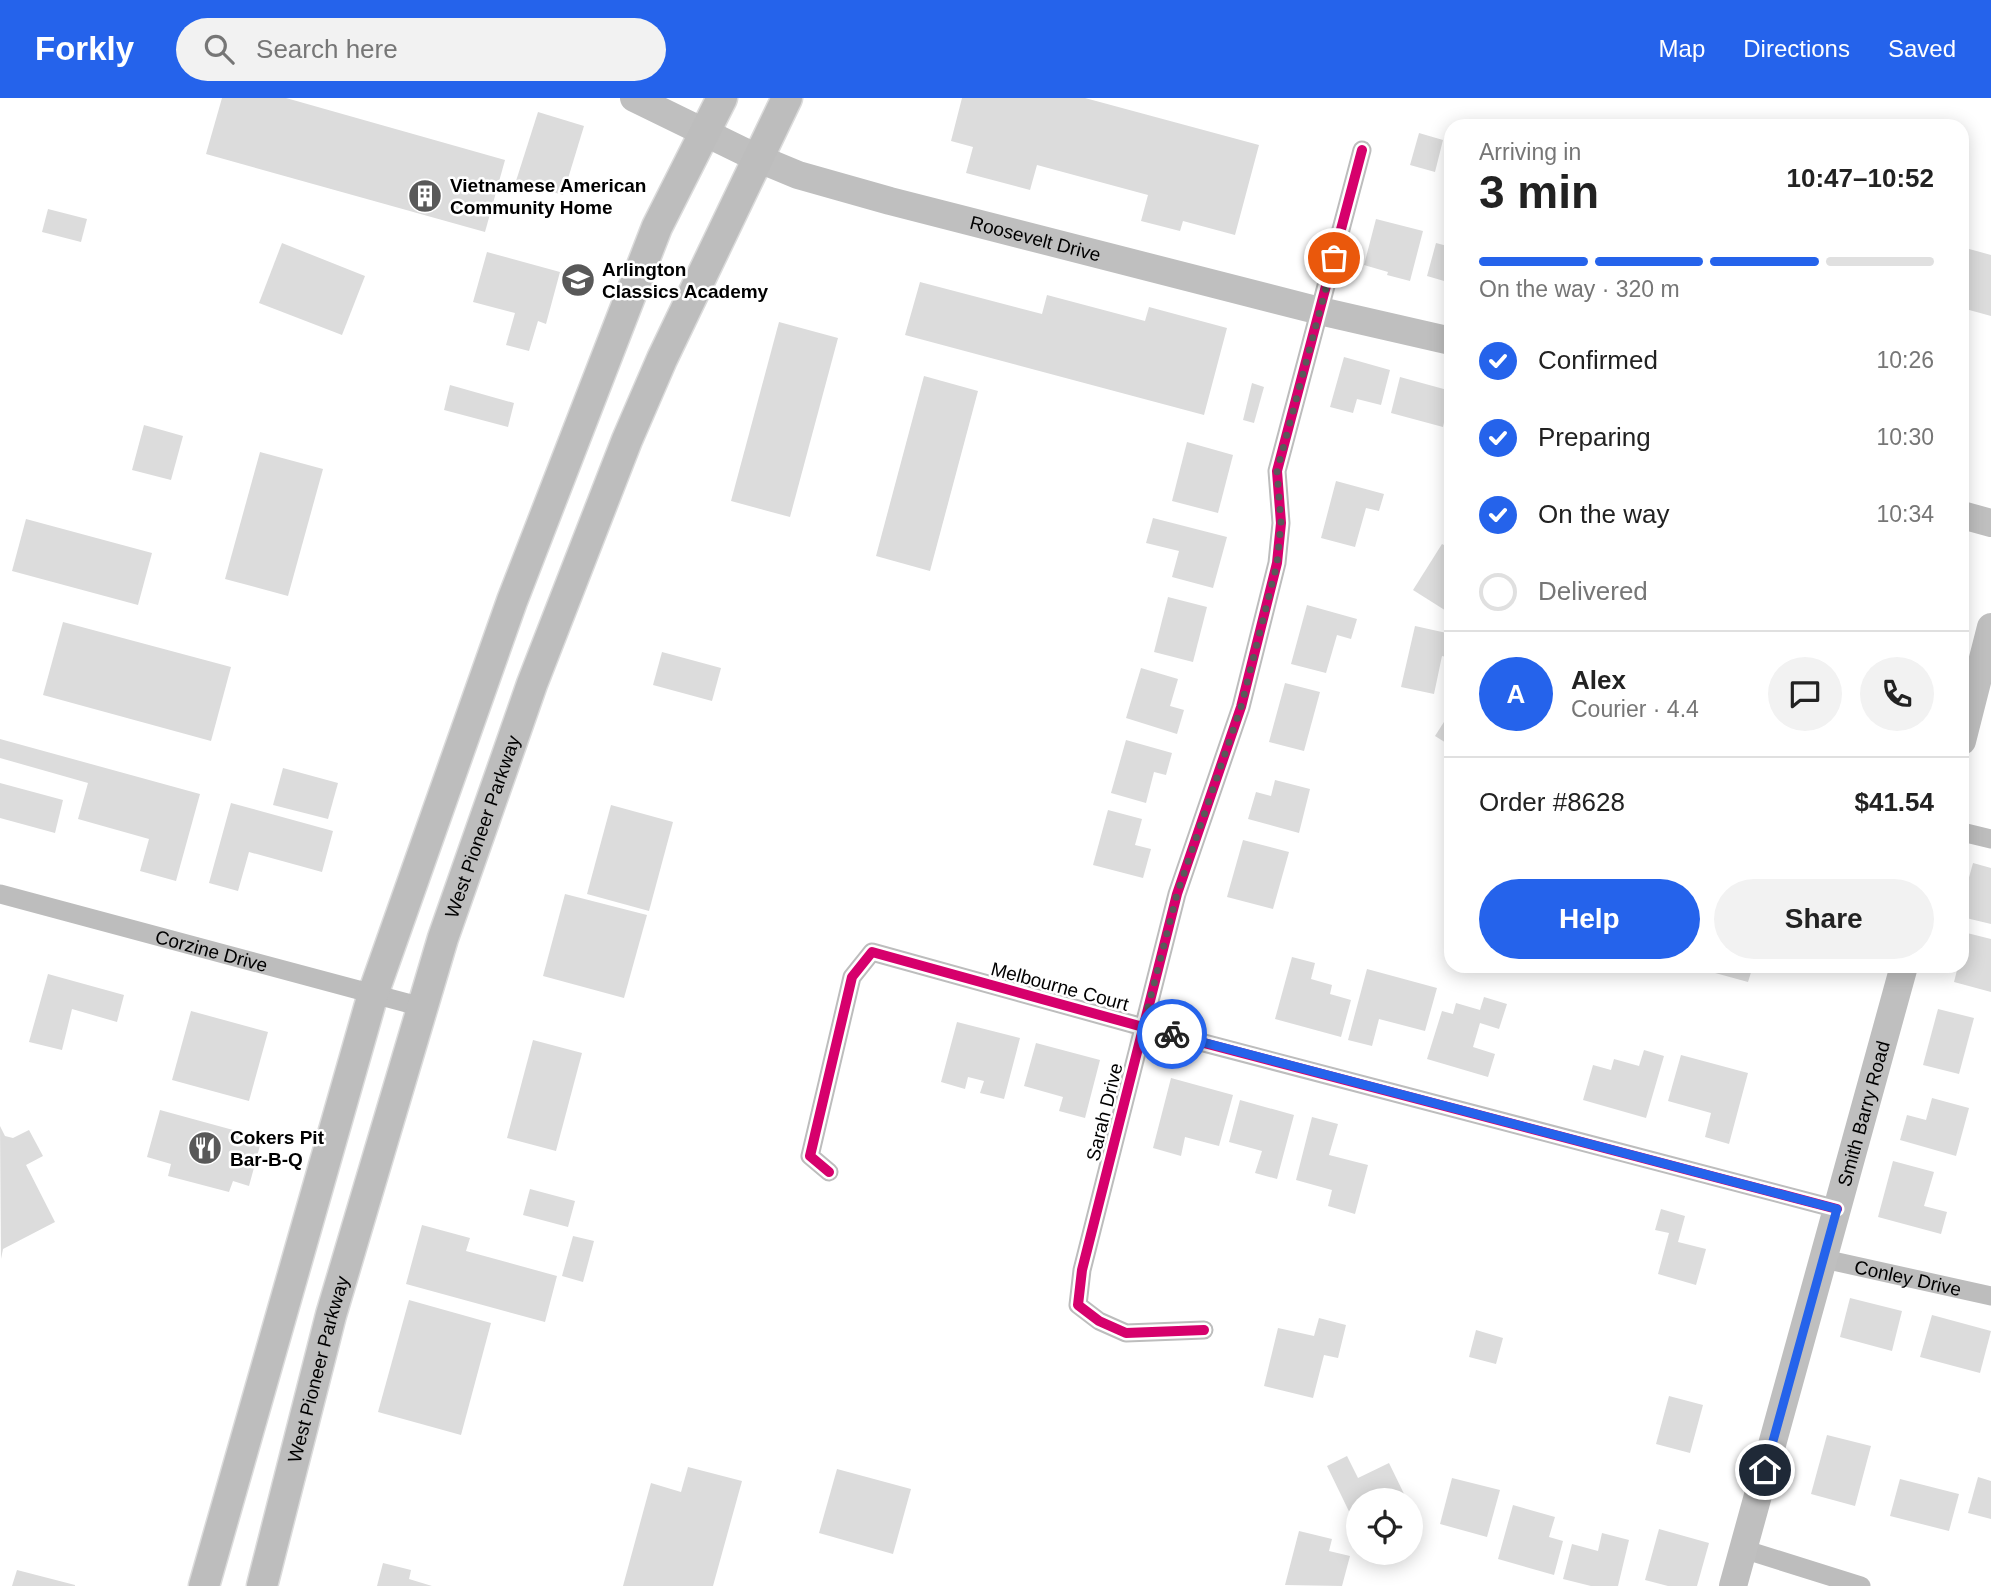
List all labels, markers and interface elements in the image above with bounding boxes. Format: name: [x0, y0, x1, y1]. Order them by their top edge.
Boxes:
search box: [176, 18, 666, 81]
text: Forkly: [35, 30, 134, 67]
icon: search: [200, 30, 238, 68]
text: Search here: [256, 34, 398, 64]
text: Map: [1659, 35, 1705, 62]
text: Directions: [1743, 35, 1850, 62]
text: Saved: [1888, 35, 1956, 62]
text: Arriving in: [1479, 139, 1581, 165]
text: 10:47–10:52: [1787, 163, 1934, 193]
text: 3 min: [1479, 166, 1599, 218]
place label: Vietnamese American Community Home: [450, 175, 646, 218]
building icon: Vietnamese American Community Home: [406, 177, 444, 215]
street label: Roosevelt Drive: [968, 212, 1103, 266]
pin: [1304, 228, 1364, 288]
icon: bag: [1315, 239, 1353, 277]
place label: Arlington Classics Academy: [602, 259, 769, 302]
school or university icon: Arlington Classics Academy: [559, 261, 597, 299]
text: On the way · 320 m: [1479, 276, 1680, 302]
icon: check: [1479, 342, 1517, 380]
text: Confirmed: [1538, 345, 1658, 375]
text: 10:26: [1876, 347, 1934, 373]
icon: check: [1479, 419, 1517, 457]
text: Preparing: [1538, 422, 1651, 452]
text: 10:30: [1876, 424, 1934, 450]
icon: check: [1479, 496, 1517, 534]
text: On the way: [1538, 499, 1670, 529]
text: 10:34: [1876, 501, 1934, 527]
text: Delivered: [1538, 576, 1648, 606]
button: chat: [1768, 657, 1842, 731]
button: phone: [1860, 657, 1934, 731]
text: Alex: [1571, 665, 1626, 695]
text: A: [1507, 679, 1525, 709]
text: Courier · 4.4: [1571, 696, 1699, 722]
street label: West Pioneer Parkway: [441, 732, 524, 921]
text: Order #8628: [1479, 787, 1625, 817]
text: $41.54: [1854, 787, 1934, 817]
button: Help: [1479, 879, 1700, 959]
button: Share: [1714, 879, 1934, 959]
street label: Corzine Drive: [153, 926, 270, 976]
street label: Melbourne Court: [989, 958, 1132, 1015]
courier: [1137, 999, 1207, 1069]
icon: bike: [1153, 1015, 1191, 1053]
street label: Smith Barry Road: [1834, 1039, 1894, 1189]
street label: Sarah Drive: [1082, 1061, 1127, 1163]
place label: Cokers Pit Bar-B-Q: [230, 1127, 325, 1170]
restaurant icon: Cokers Pit Bar-B-Q: [186, 1129, 224, 1167]
street label: Conley Drive: [1852, 1256, 1963, 1300]
street label: West Pioneer Parkway: [284, 1273, 353, 1465]
pin: [1735, 1440, 1795, 1500]
icon: home: [1746, 1451, 1784, 1489]
map controls: [1346, 1488, 1423, 1565]
button: locate: [1346, 1488, 1423, 1565]

